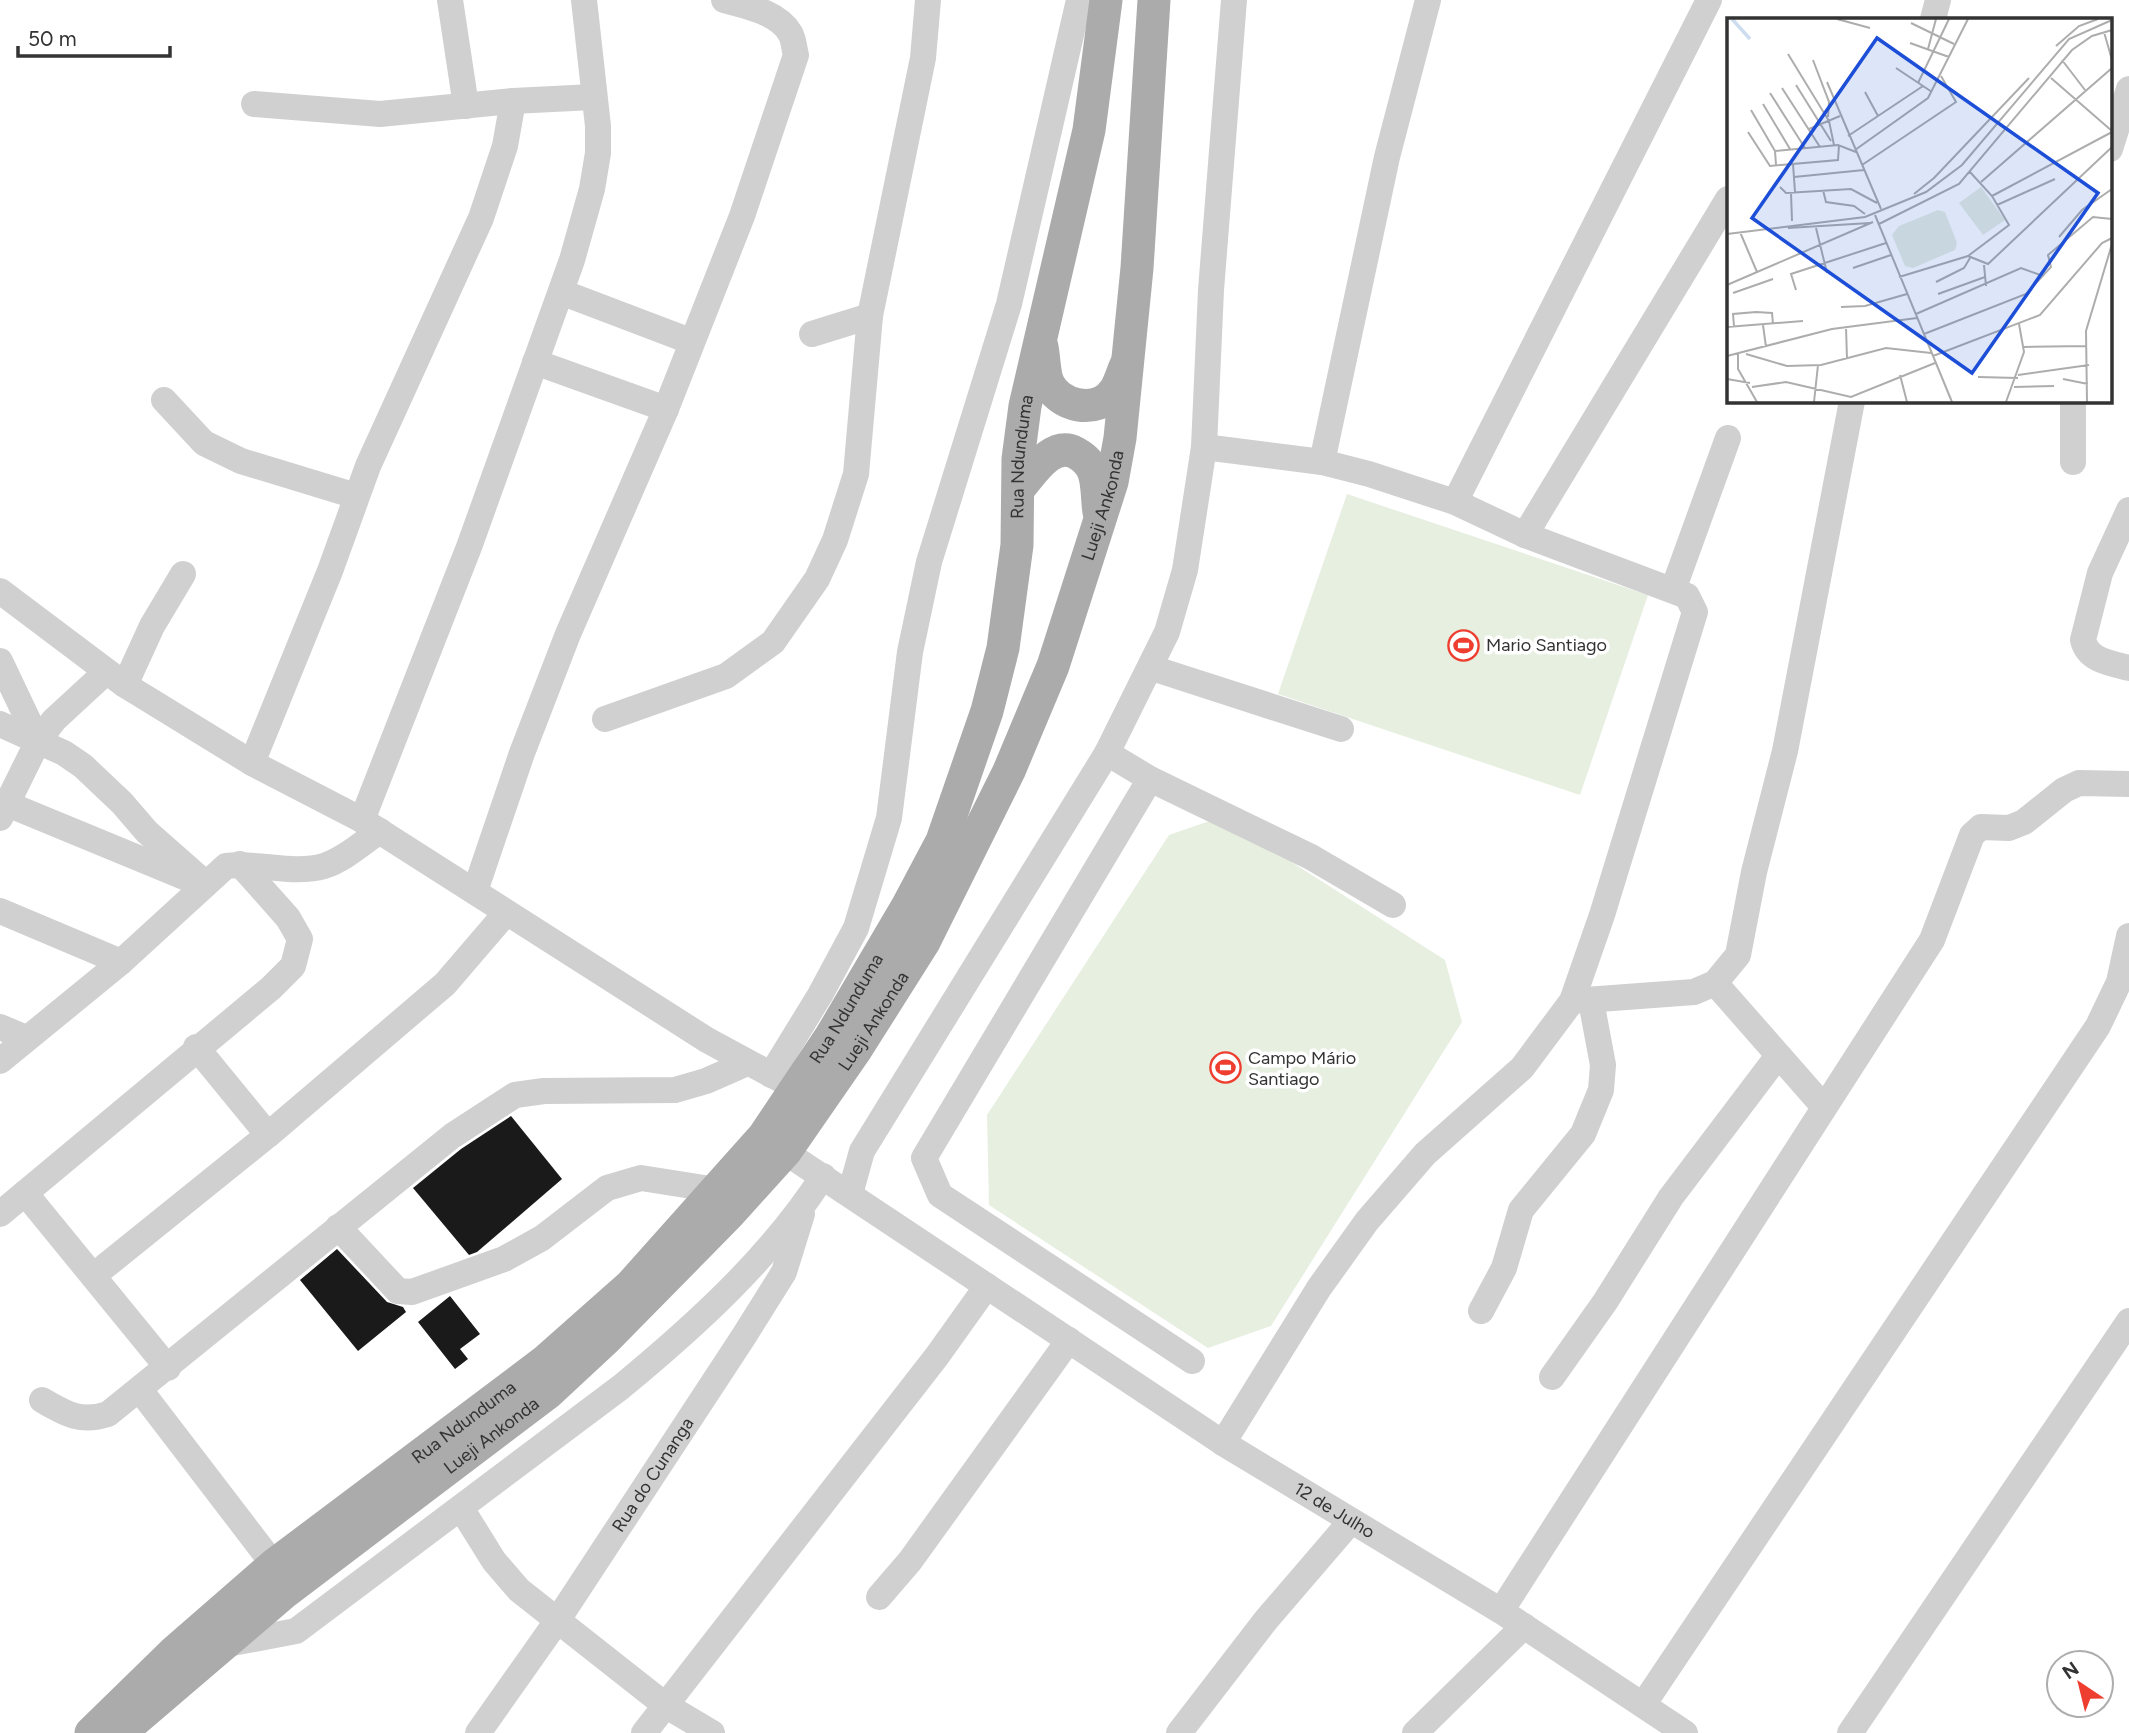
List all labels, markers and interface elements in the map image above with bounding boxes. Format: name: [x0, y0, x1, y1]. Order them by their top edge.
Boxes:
scale bar: [18, 14, 170, 58]
inset map: [1727, 18, 2112, 402]
text: 50 m: [28, 26, 77, 51]
street label: Rua Ndunduma: [1006, 392, 1038, 519]
street label: Lueji Ankonda: [1077, 449, 1129, 563]
sports icon: Mario Santiago: [1446, 628, 1480, 662]
place label: Mario Santiago: [1486, 634, 1607, 656]
street label: Rua Ndunduma: [805, 950, 888, 1068]
street label: Lueji Ankonda: [834, 967, 914, 1075]
place label: Campo Mário Santiago: [1248, 1047, 1356, 1090]
sports icon: Campo Mário Santiago: [1208, 1051, 1242, 1085]
street label: Rua Ndunduma: [407, 1376, 520, 1469]
street label: Lueji Ankonda: [439, 1393, 543, 1479]
street label: Rua do Cunanga: [607, 1413, 699, 1536]
street label: 12 de Julho: [1290, 1477, 1379, 1543]
north arrow: [2045, 1649, 2115, 1719]
text: N: [2058, 1657, 2083, 1684]

